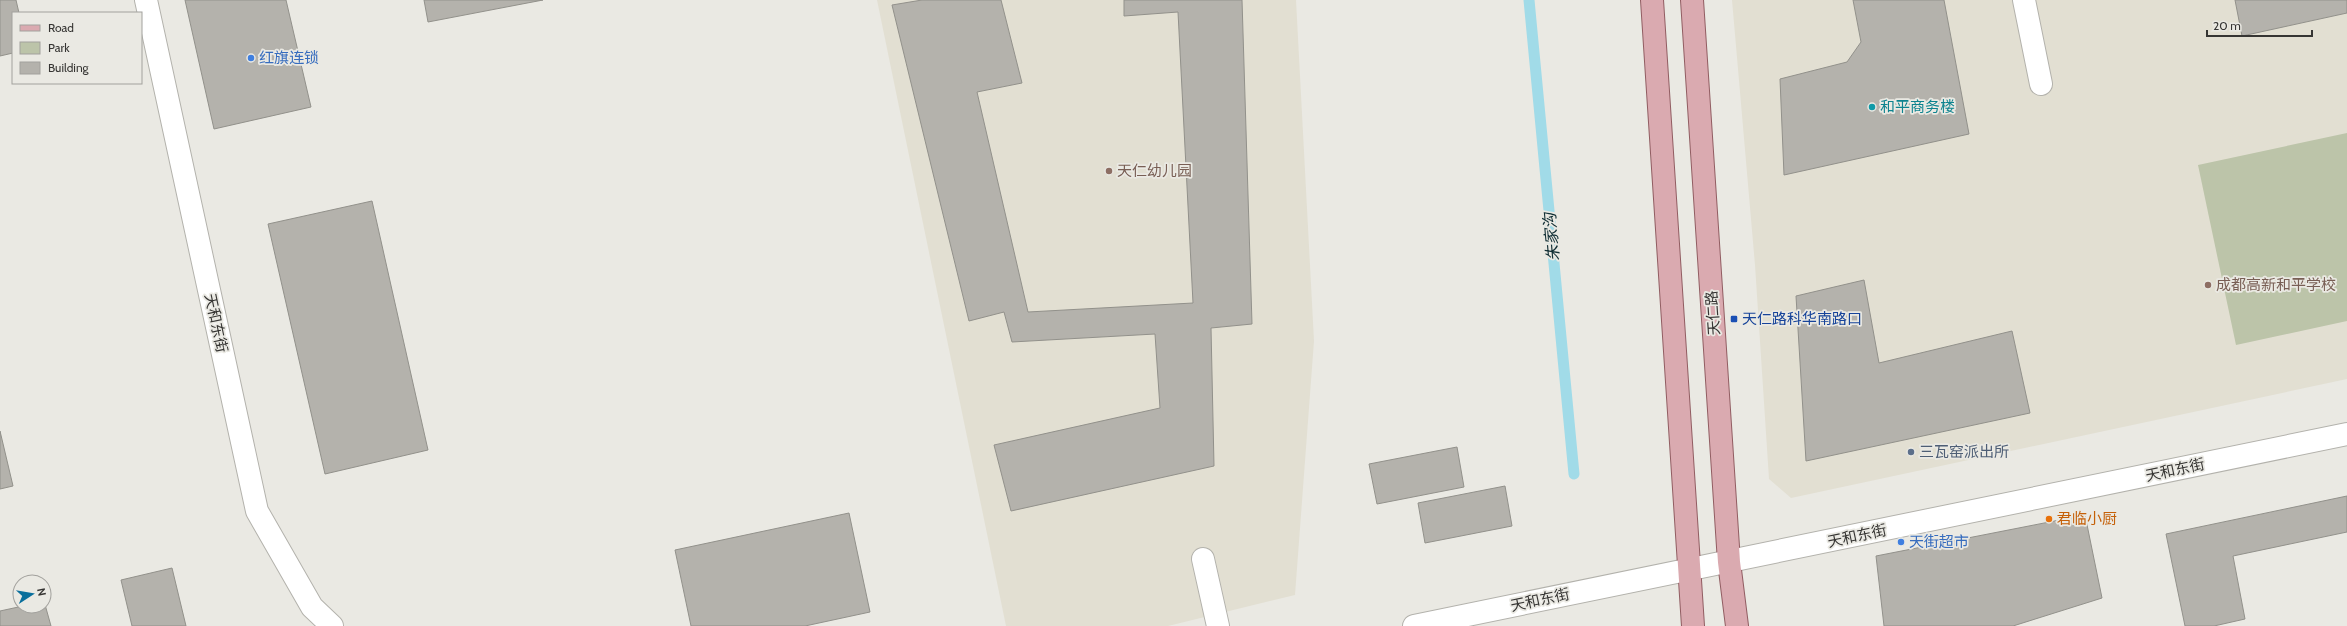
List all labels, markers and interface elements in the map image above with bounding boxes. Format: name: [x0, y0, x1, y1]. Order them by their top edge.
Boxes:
legend: [12, 12, 142, 84]
scale bar: [2207, 12, 2312, 38]
text: 20 m: [2213, 18, 2241, 33]
text: Road: [48, 20, 74, 35]
text: Park: [48, 40, 70, 55]
place label: 红旗连锁: [259, 49, 319, 67]
marker: 红旗连锁: [246, 53, 256, 63]
text: Building: [48, 60, 90, 75]
place label: 和平商务楼: [1880, 98, 1955, 116]
marker: 和平商务楼: [1867, 102, 1877, 112]
place label: 天仁幼儿园: [1117, 162, 1192, 180]
marker: 天仁幼儿园: [1104, 166, 1114, 176]
water label: 朱家沟: [1540, 210, 1563, 262]
place label: 成都高新和平学校: [2216, 276, 2336, 294]
marker: 成都高新和平学校: [2203, 280, 2213, 290]
street label: 天仁路: [1702, 290, 1724, 336]
street label: 天和东街: [201, 292, 231, 354]
place label: 天仁路科华南路口: [1742, 310, 1862, 328]
marker: 天仁路科华南路口: [1729, 314, 1739, 324]
place label: 三瓦窑派出所: [1919, 443, 2009, 461]
marker: 三瓦窑派出所: [1906, 447, 1916, 457]
street label: 天和东街: [2144, 455, 2206, 485]
place label: 君临小厨: [2057, 510, 2117, 528]
marker: 君临小厨: [2044, 514, 2054, 524]
street label: 天和东街: [1826, 521, 1888, 551]
place label: 天街超市: [1909, 533, 1969, 551]
marker: 天街超市: [1896, 537, 1906, 547]
north arrow: [12, 574, 52, 614]
street label: 天和东街: [1509, 585, 1571, 615]
text: N: [34, 587, 49, 597]

